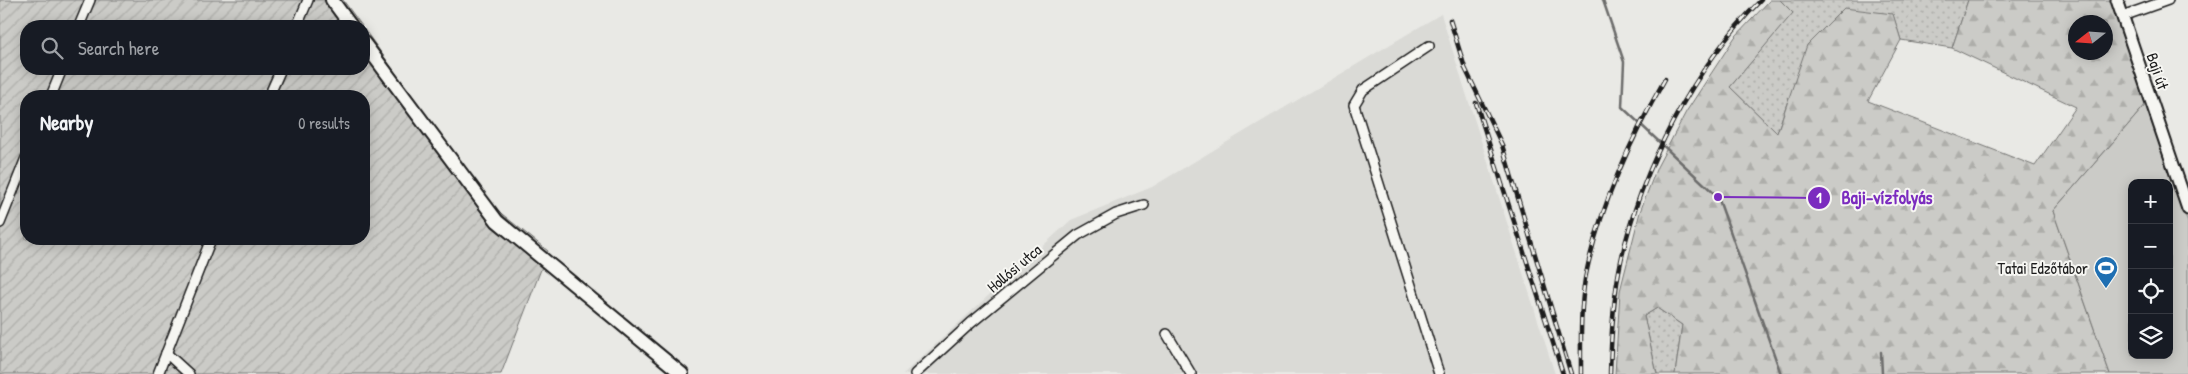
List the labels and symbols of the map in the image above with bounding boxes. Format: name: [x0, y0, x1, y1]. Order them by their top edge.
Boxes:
north arrow: [2068, 15, 2113, 60]
street label: Baji út: [2142, 50, 2175, 93]
callout: Baji-vízfolyás: [1807, 182, 1943, 215]
text: Baji-vízfolyás: [1842, 185, 1932, 211]
text: 1: [1816, 187, 1822, 208]
street label: Hollósi utca: [982, 239, 1046, 297]
sports icon: Tatai Edzőtábor: [2093, 255, 2119, 289]
place label: Tatai Edzőtábor: [1998, 257, 2088, 279]

